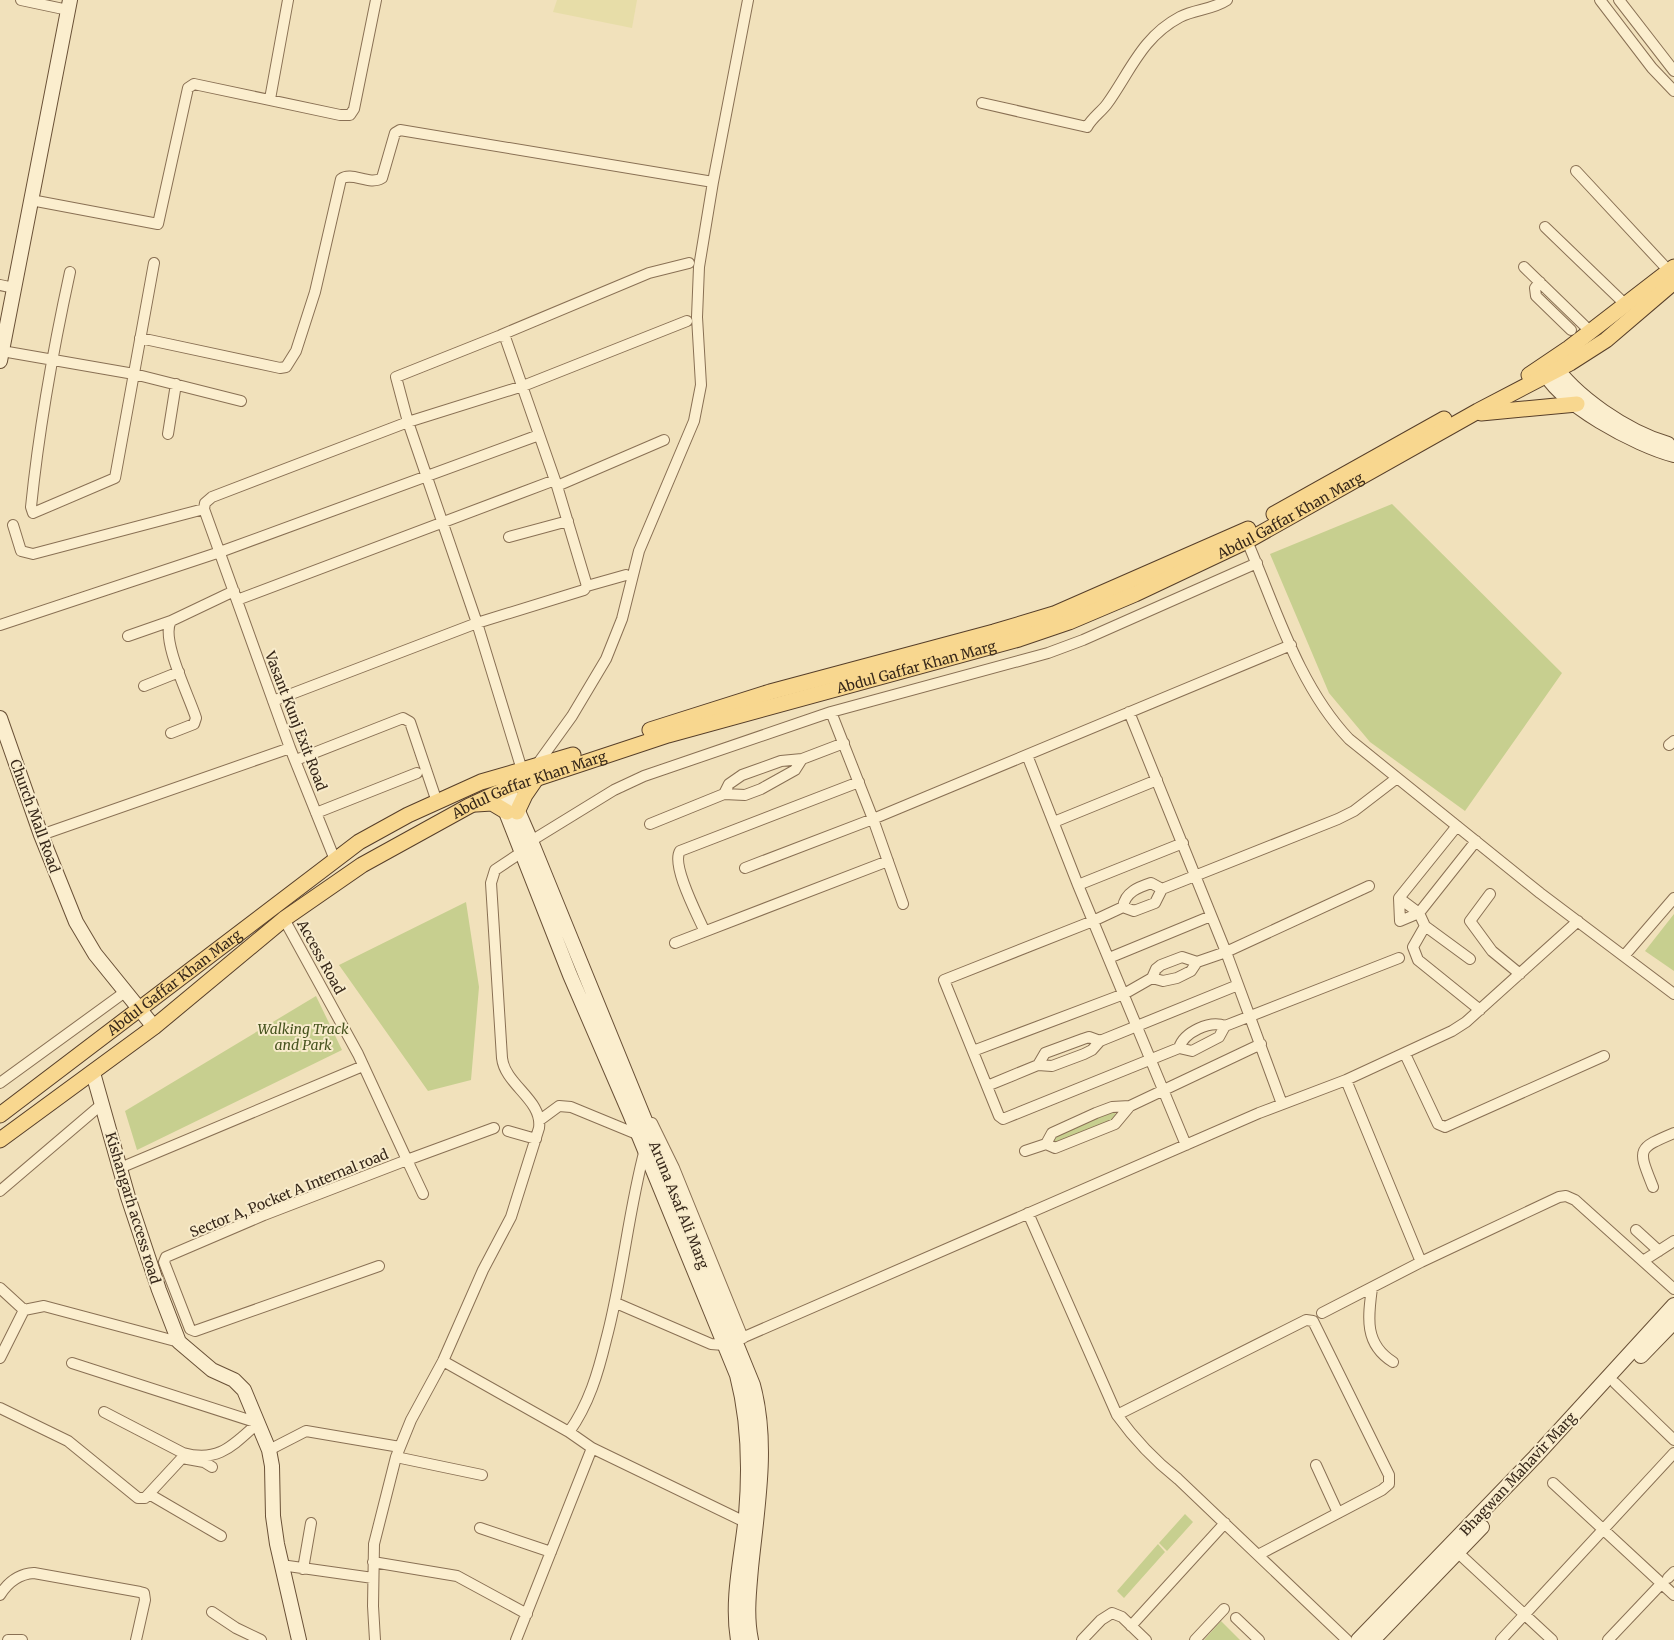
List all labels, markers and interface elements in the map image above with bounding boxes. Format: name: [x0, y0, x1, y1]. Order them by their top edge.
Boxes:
street label: Abdul Gaffar Khan Marg: [1213, 468, 1367, 563]
street label: Abdul Gaffar Khan Marg: [834, 637, 998, 698]
street label: Vasant Kunj Exit Road: [261, 648, 331, 794]
street label: Abdul Gaffar Khan Marg: [448, 747, 609, 823]
street label: Church Mall Road: [6, 757, 64, 876]
street label: Access Road: [293, 916, 349, 998]
street label: Abdul Gaffar Khan Marg: [103, 925, 246, 1040]
park label: Walking Track and Park: [257, 1020, 349, 1054]
street label: Kishangarh access road: [101, 1130, 165, 1287]
street label: Aruna Asaf Ali Marg: [645, 1138, 713, 1272]
street label: Sector A, Pocket A Internal road: [187, 1145, 391, 1241]
street label: Bhagwan Mahavir Marg: [1456, 1408, 1580, 1540]

